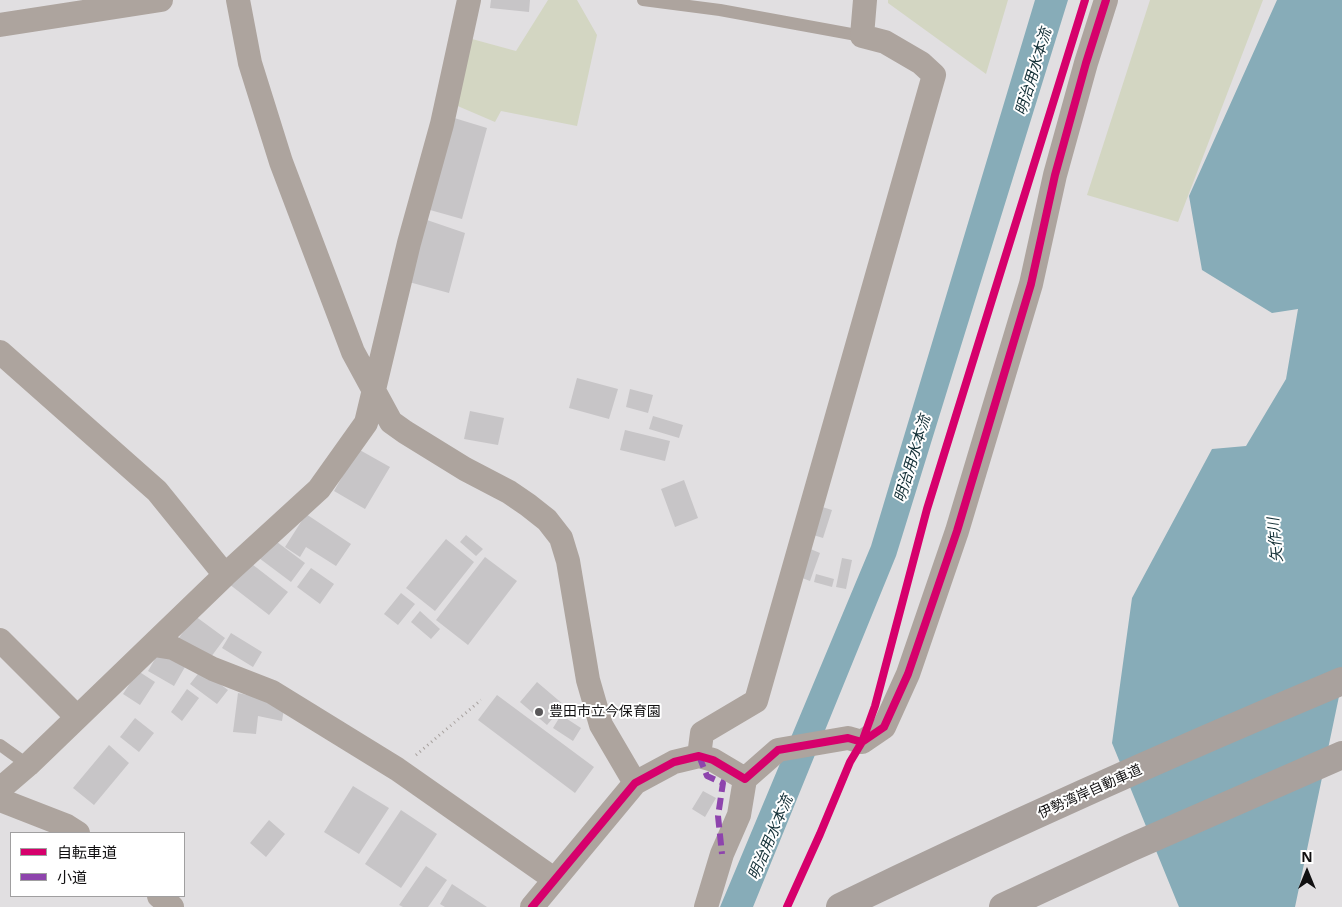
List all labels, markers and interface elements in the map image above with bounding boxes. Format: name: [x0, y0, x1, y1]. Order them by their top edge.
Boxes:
water label: 明治用水本流: [1012, 26, 1056, 118]
water label: 明治用水本流: [891, 413, 935, 505]
water label: 矢作川: [1265, 517, 1287, 563]
place label: 豊田市立今保育園: [549, 704, 661, 720]
marker: 豊田市立今保育園: [533, 706, 545, 718]
street label: 伊勢湾岸自動車道: [1035, 762, 1145, 822]
water label: 明治用水本流: [745, 793, 797, 883]
legend: [10, 832, 185, 897]
text: 自転車道: [57, 842, 117, 862]
north arrow: [1282, 847, 1332, 897]
text: N: [1301, 847, 1313, 866]
text: 小道: [57, 867, 87, 887]

